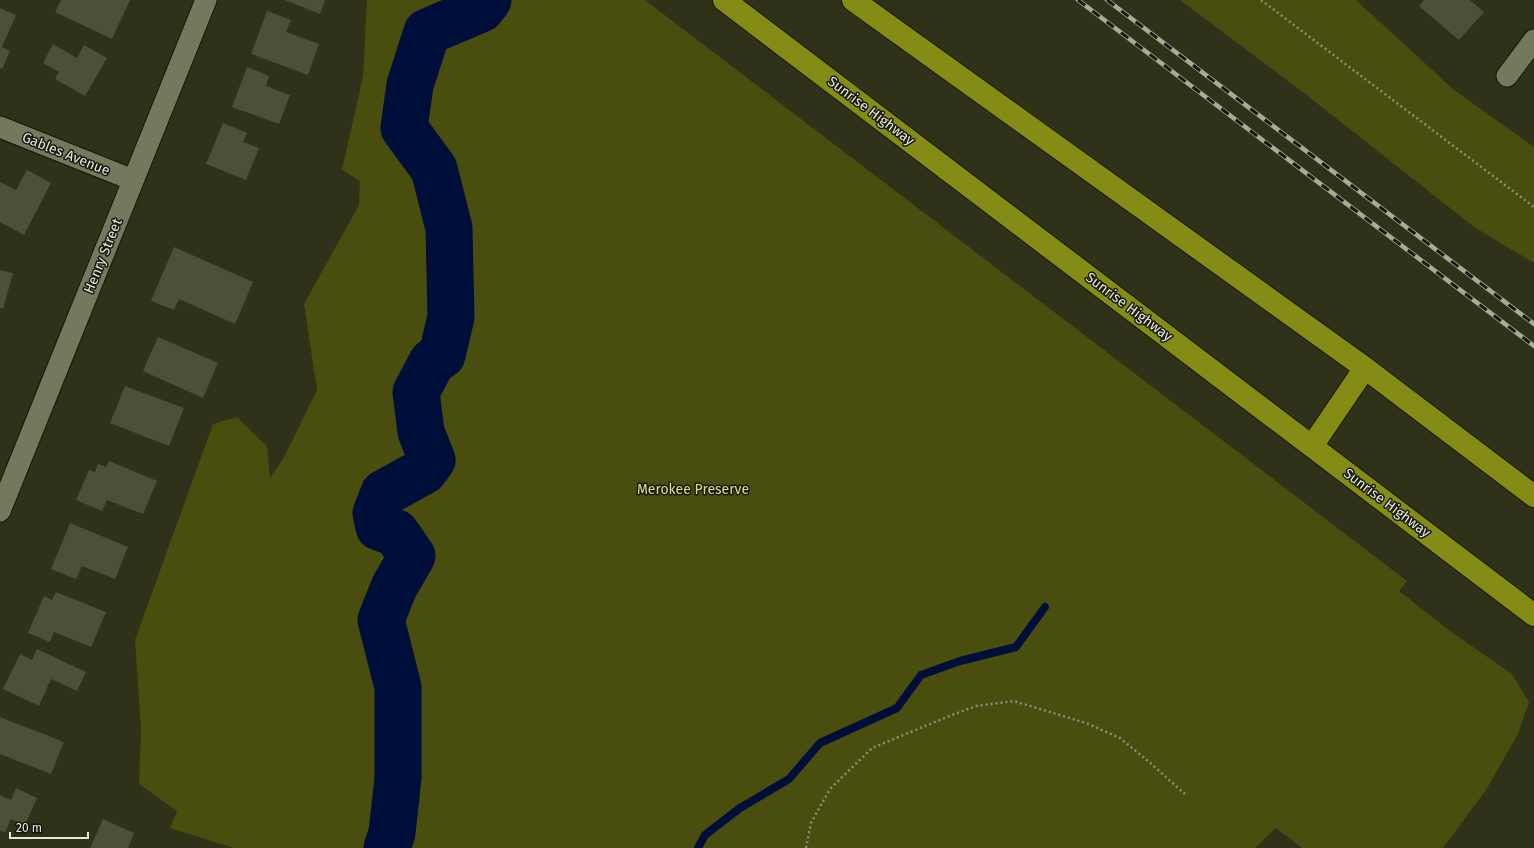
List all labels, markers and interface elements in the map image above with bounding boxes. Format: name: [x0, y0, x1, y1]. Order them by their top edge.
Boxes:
street label: Sunrise Highway: [824, 73, 918, 149]
street label: Gables Avenue: [20, 129, 112, 179]
street label: Henry Street: [80, 215, 126, 296]
street label: Sunrise Highway: [1082, 269, 1176, 345]
street label: Sunrise Highway: [1340, 465, 1434, 541]
park label: Merokee Preserve: [637, 481, 749, 498]
scale bar: [10, 814, 88, 840]
text: 20 m: [16, 821, 42, 835]

